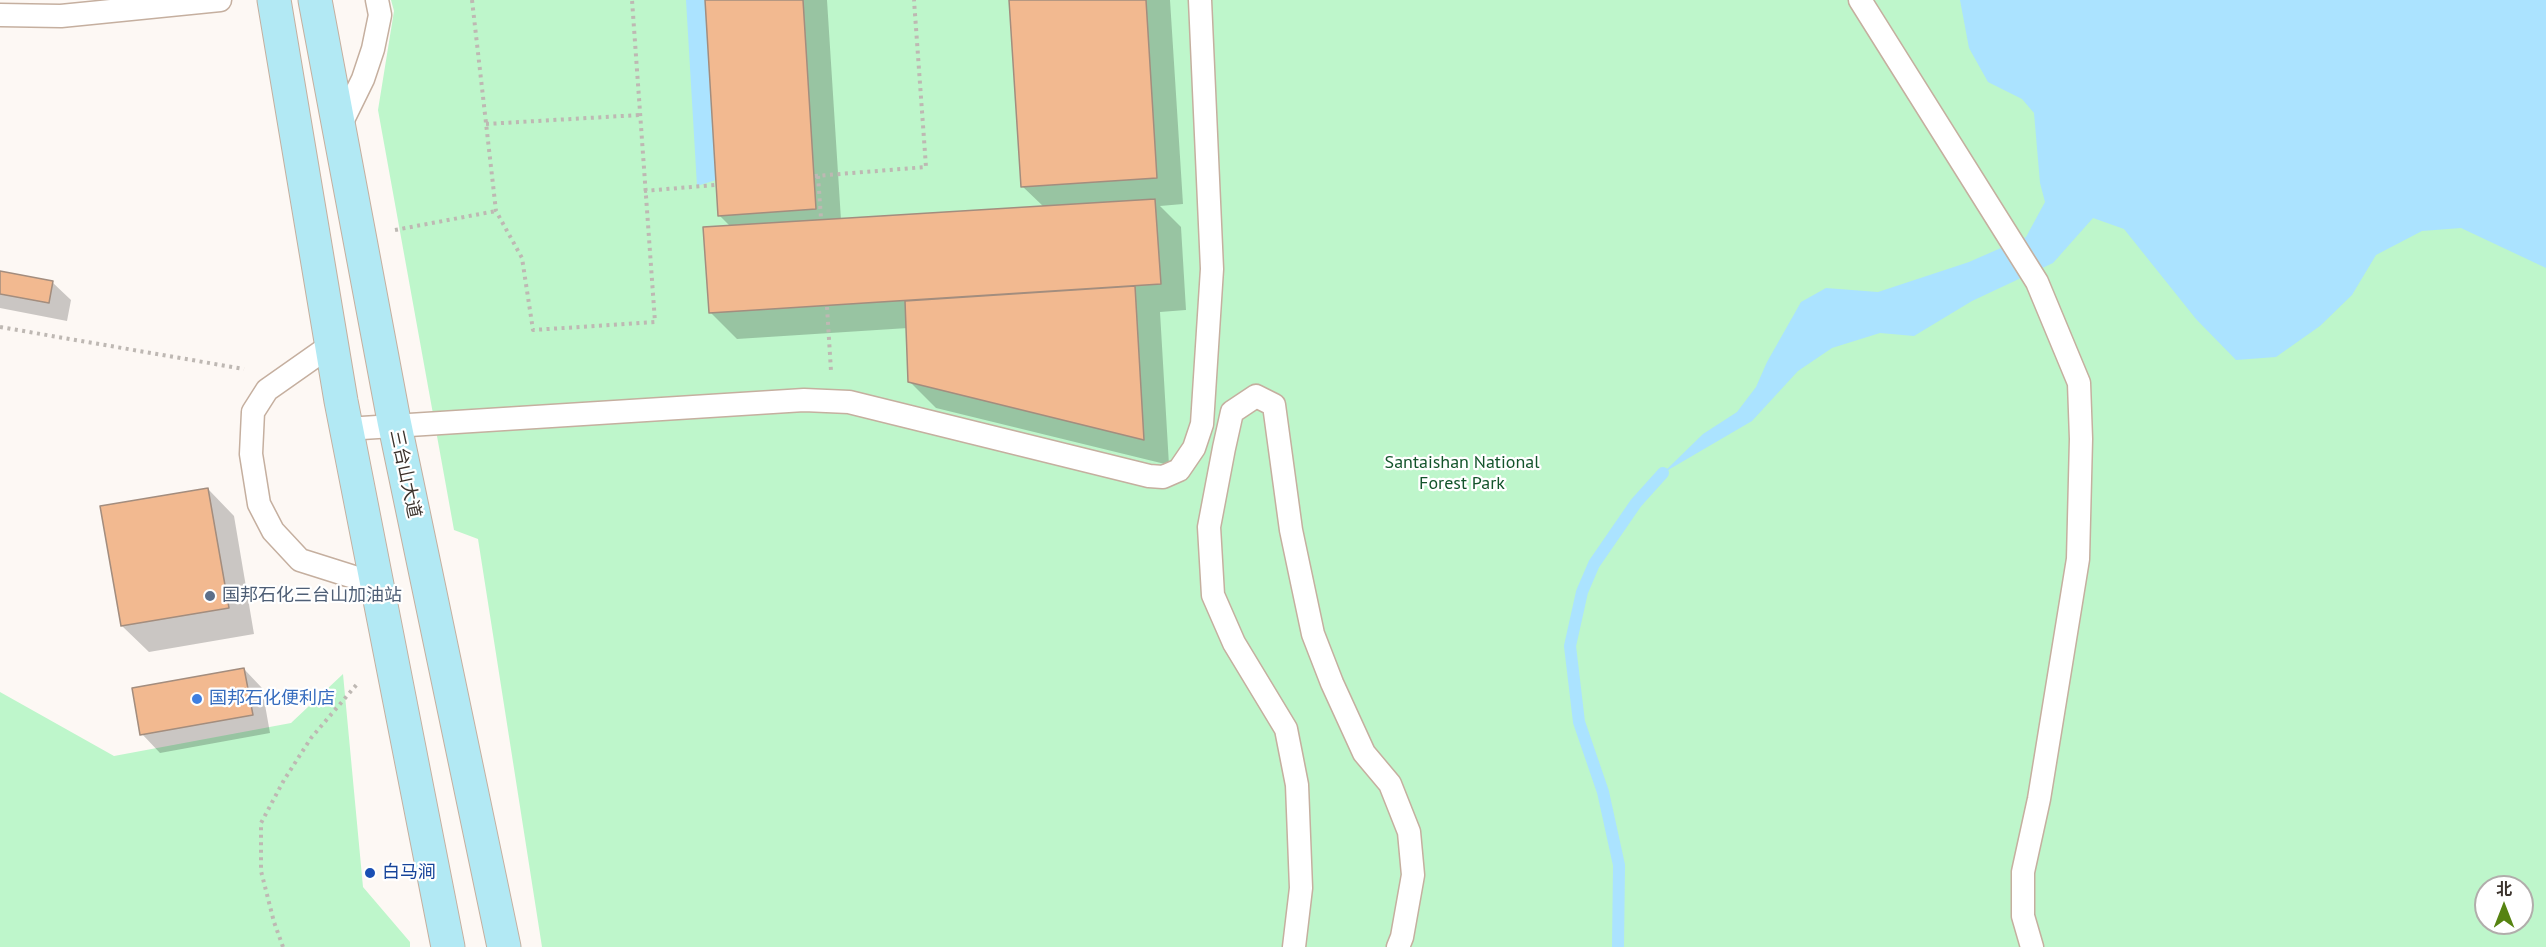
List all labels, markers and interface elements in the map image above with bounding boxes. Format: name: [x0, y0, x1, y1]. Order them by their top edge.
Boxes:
street label: 三台山大道: [385, 428, 425, 520]
park label: Santaishan National Forest Park: [1385, 452, 1539, 494]
place label: 国邦石化三台山加油站: [222, 585, 402, 607]
marker: 国邦石化三台山加油站: [203, 589, 217, 603]
place label: 国邦石化便利店: [209, 688, 335, 710]
marker: 国邦石化便利店: [190, 692, 204, 706]
place label: 白马涧: [382, 862, 436, 884]
marker: 白马涧: [363, 866, 377, 880]
north arrow: [2474, 875, 2534, 935]
text: 北: [2496, 879, 2512, 899]

